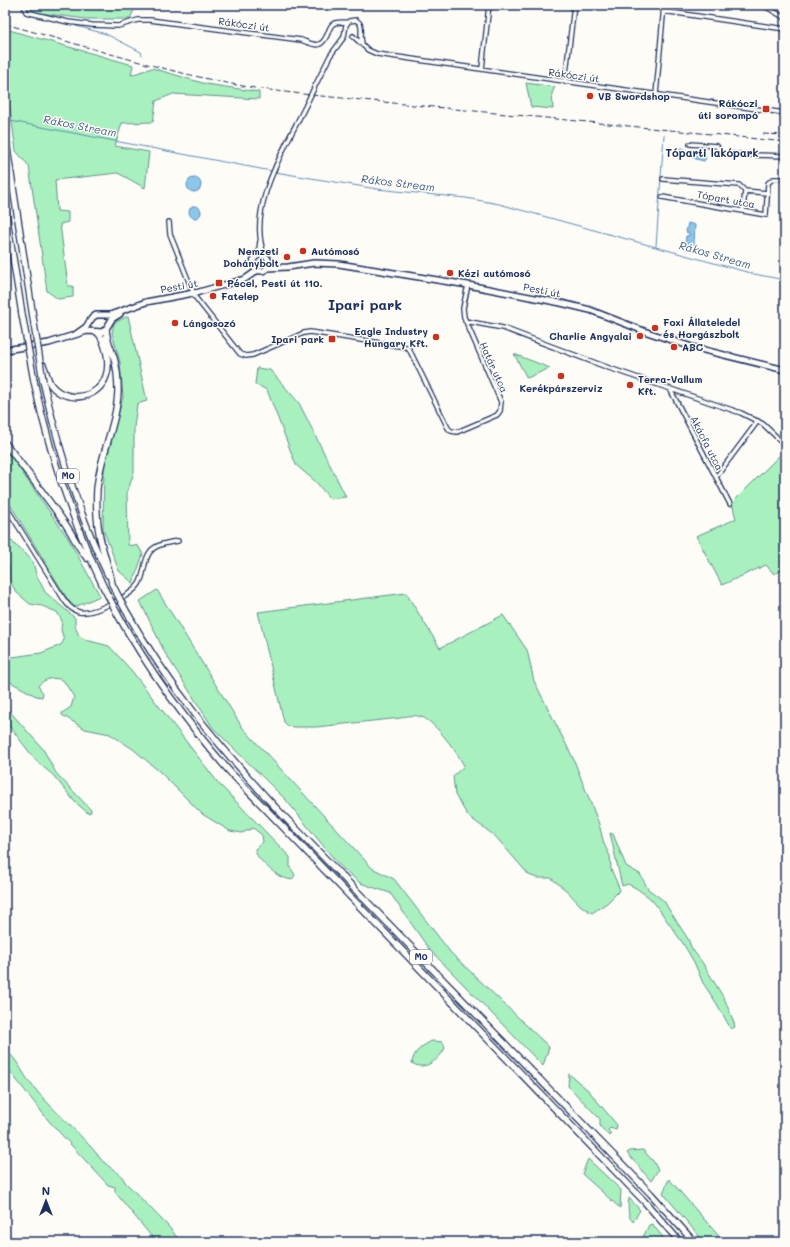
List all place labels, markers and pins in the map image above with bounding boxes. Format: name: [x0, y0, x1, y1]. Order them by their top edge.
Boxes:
place label: VB Swordshop: [598, 89, 670, 103]
marker: VB Swordshop: [585, 91, 595, 101]
place label: Rákóczi úti sorompó: [698, 96, 758, 122]
marker: Rákóczi úti sorompó: [761, 104, 771, 114]
place label: Nemzeti Dohánybolt: [223, 244, 280, 270]
place label: Autómosó: [311, 244, 359, 258]
marker: Autómosó: [298, 246, 308, 256]
marker: Nemzeti Dohánybolt: [282, 252, 292, 262]
place label: Kézi autómosó: [458, 266, 531, 280]
marker: Kézi autómosó: [445, 268, 455, 278]
place label: Pécel, Pesti út 110.: [227, 276, 323, 290]
marker: Pécel, Pesti út 110.: [214, 278, 224, 288]
place label: Fatelep: [221, 289, 259, 303]
marker: Fatelep: [208, 291, 218, 301]
place label: Foxi Állateledel és Horgászbolt: [663, 315, 741, 341]
place label: Lángosozó: [183, 316, 236, 330]
marker: Lángosozó: [170, 318, 180, 328]
marker: Foxi Állateledel és Horgászbolt: [650, 323, 660, 333]
place label: Eagle Industry Hungary Kft.: [354, 324, 429, 350]
place label: Charlie Angyalai: [549, 329, 632, 343]
marker: Charlie Angyalai: [635, 331, 645, 341]
place label: Ipari park: [271, 332, 324, 346]
marker: Eagle Industry Hungary Kft.: [431, 332, 441, 342]
marker: Ipari park: [327, 334, 337, 344]
place label: ABC: [682, 340, 704, 354]
marker: ABC: [669, 342, 679, 352]
marker: Kerékpárszerviz: [556, 371, 566, 381]
place label: Terra-Vallum Kft.: [638, 372, 703, 398]
marker: Terra-Vallum Kft.: [625, 380, 635, 390]
place label: Kerékpárszerviz: [519, 381, 603, 395]

